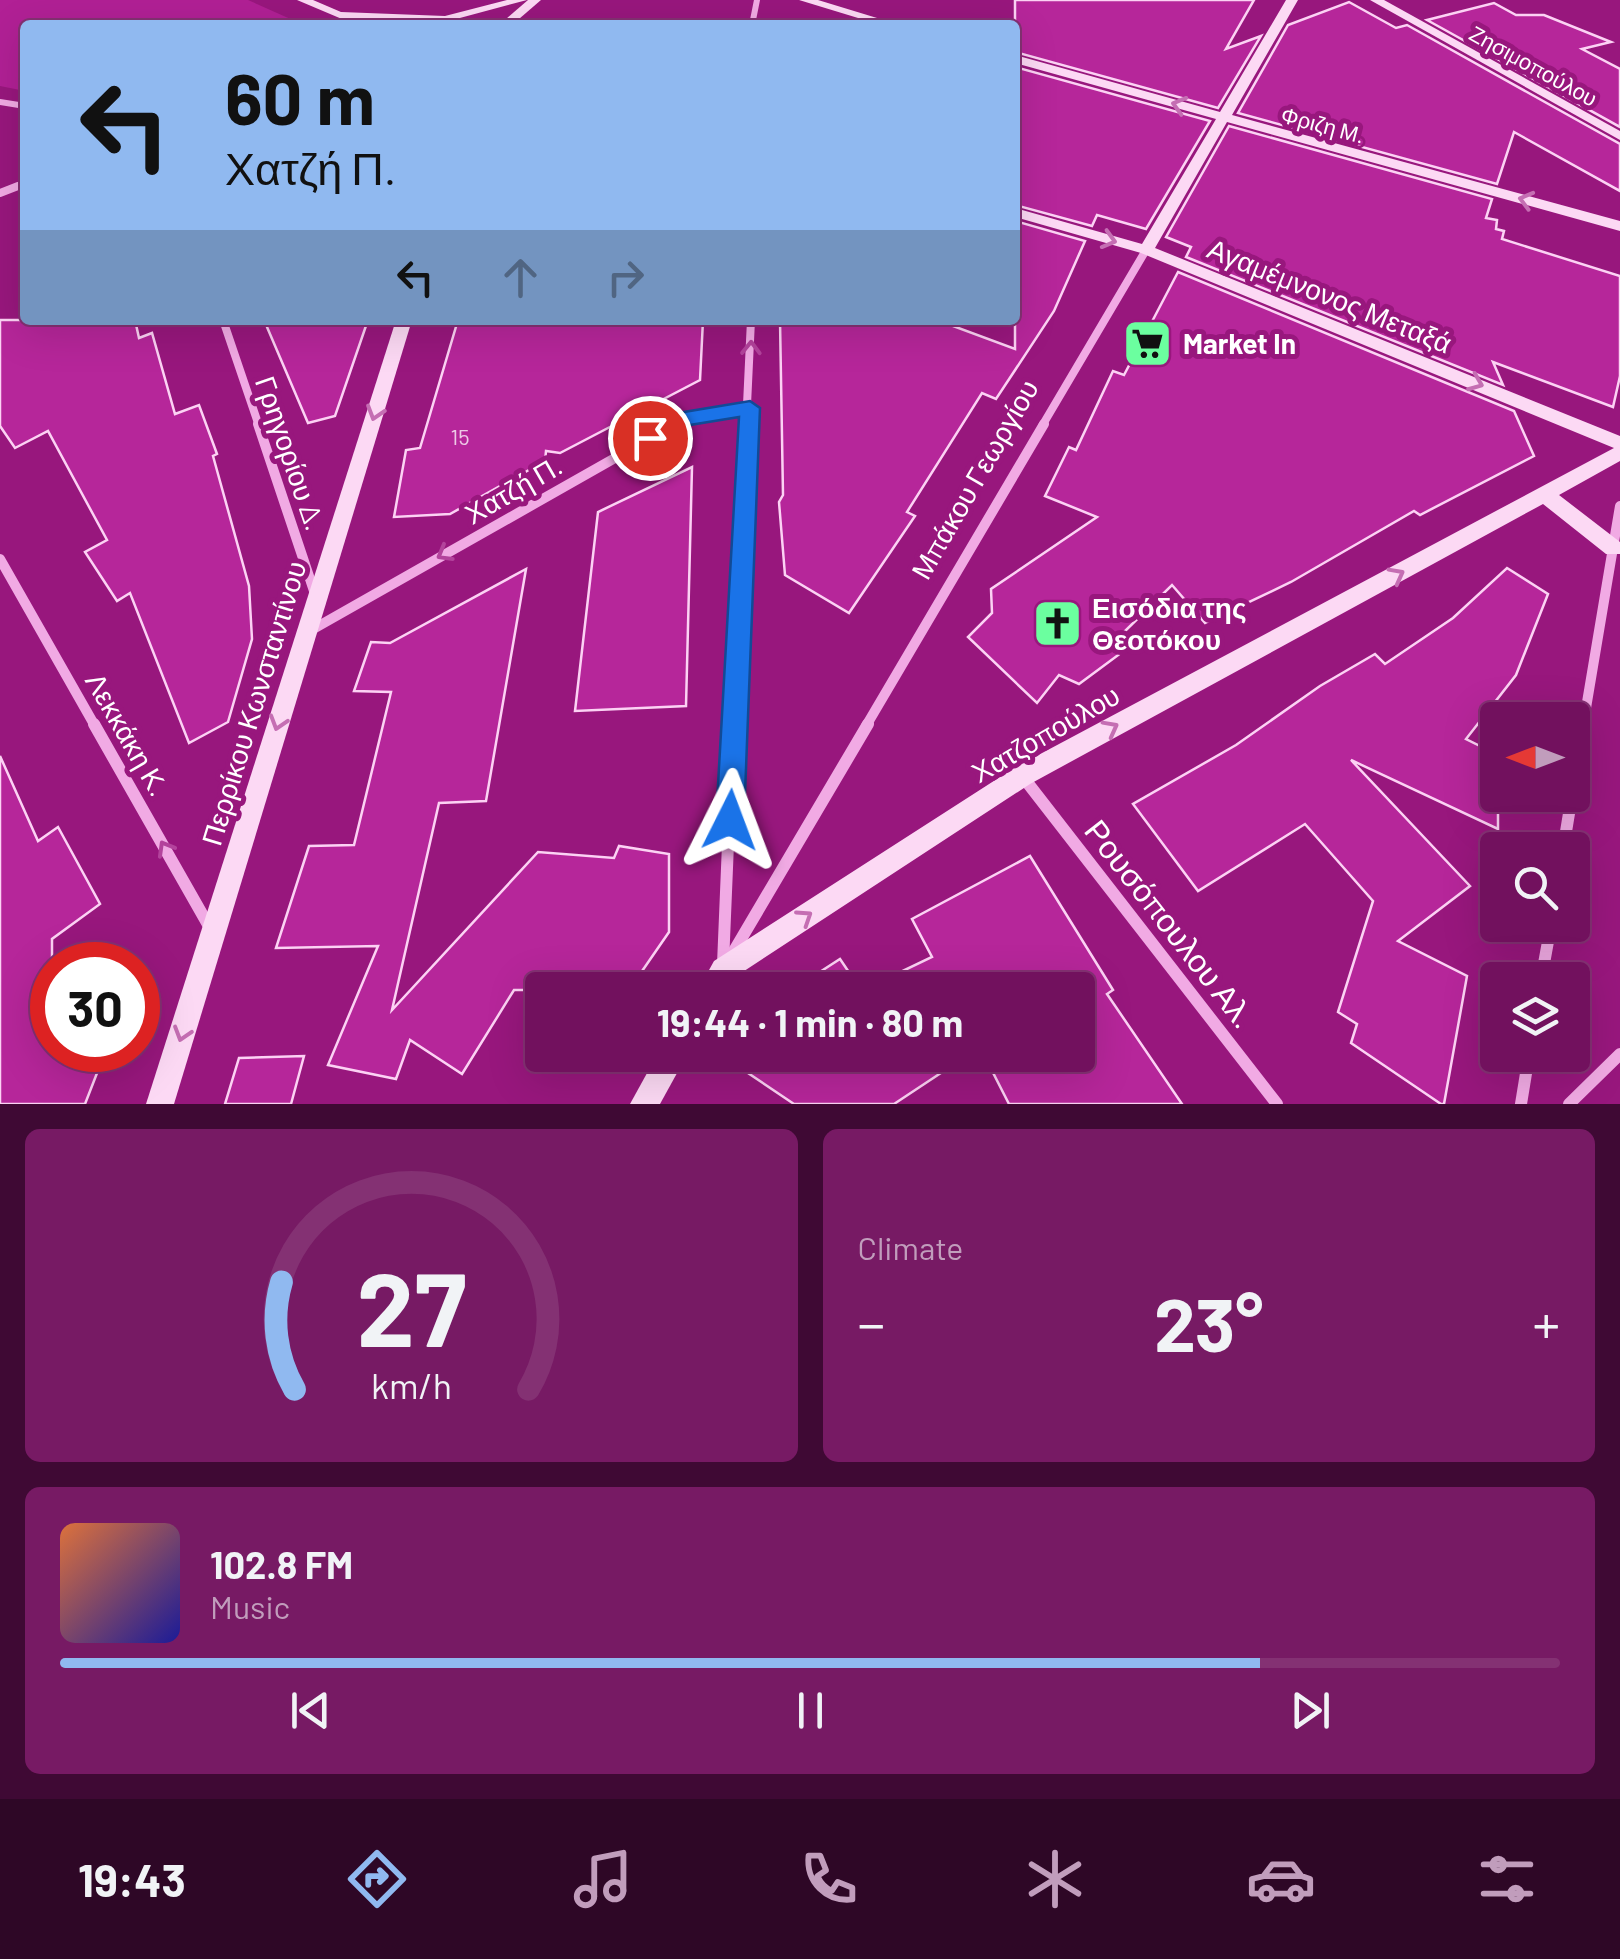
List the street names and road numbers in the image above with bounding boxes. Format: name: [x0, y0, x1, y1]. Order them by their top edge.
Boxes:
street label: Ζησιμοπούλου: [1465, 19, 1602, 112]
street label: Φριζη Μ.: [1278, 100, 1368, 149]
street label: Αγαμέμνονος Μεταξά: [1203, 230, 1457, 360]
street label: Γρηγορίου Δ.: [249, 371, 333, 535]
street label: Μπάκου Γεωργίου: [903, 373, 1045, 585]
street label: Χατζή Π.: [458, 448, 568, 530]
street label: Περρίκου Κωνσταντίνου: [194, 557, 312, 849]
street label: Λεκκάκη Κ.: [79, 666, 177, 802]
street label: Χατζοπούλου: [965, 677, 1125, 789]
street label: Ρουσόπουλου Αλ.: [1078, 811, 1264, 1035]

